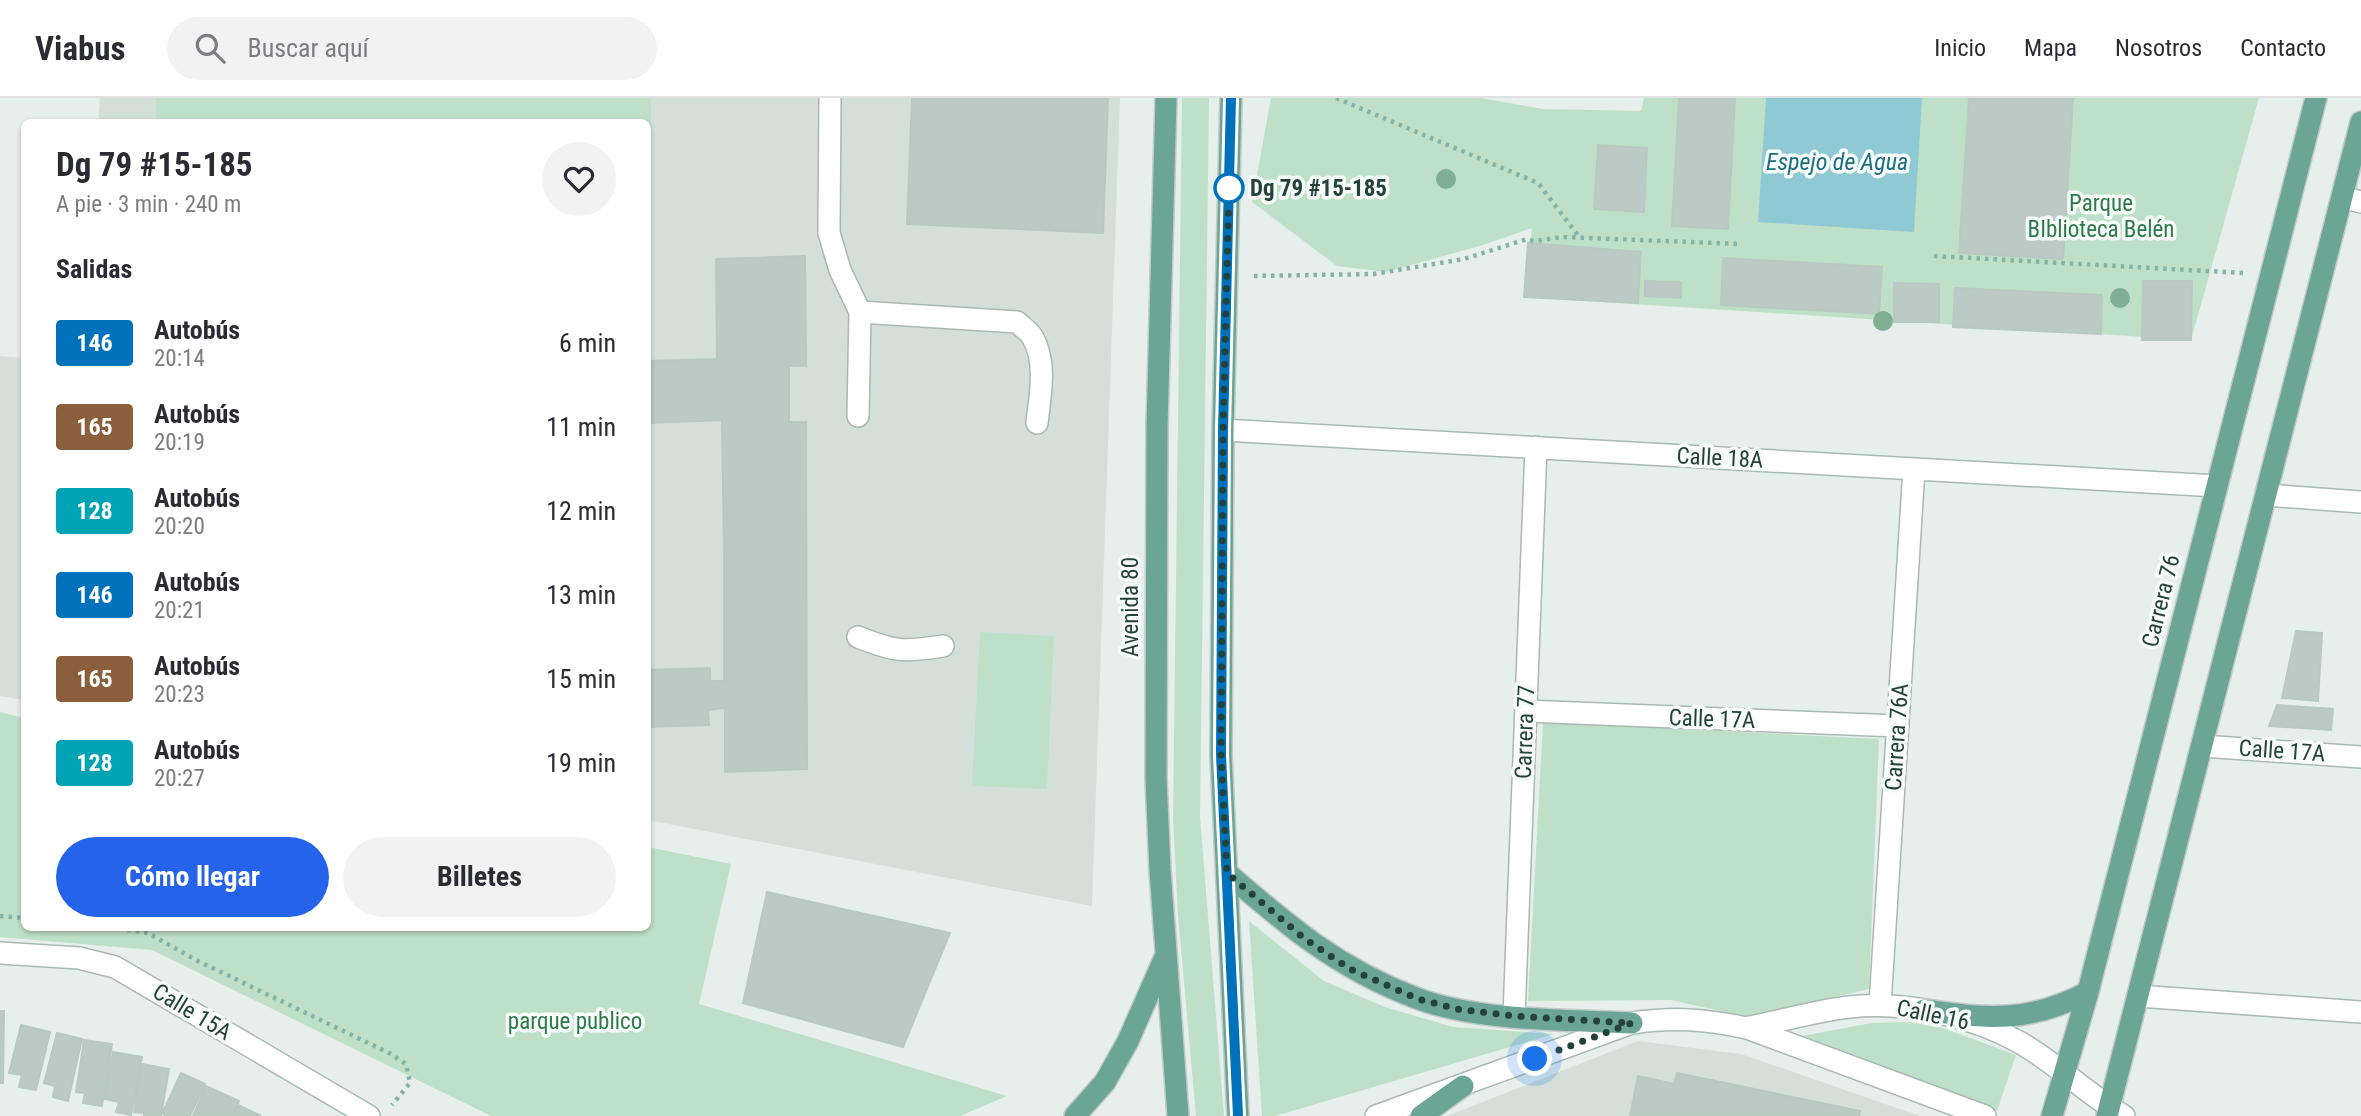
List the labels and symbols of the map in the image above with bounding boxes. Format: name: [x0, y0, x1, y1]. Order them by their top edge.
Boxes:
water label: Espejo de Agua: [1766, 148, 1908, 176]
marker: Dg 79 #15-185: [1214, 173, 1244, 203]
place label: Dg 79 #15-185: [1250, 175, 1387, 202]
park label: Parque BIblioteca Belén: [2028, 190, 2174, 243]
street label: Calle 18A: [1676, 442, 1764, 474]
street label: Carrera 76: [2137, 552, 2185, 650]
street label: Avenida 80: [1117, 557, 1144, 657]
street label: Carrera 76A: [1880, 682, 1914, 792]
street label: Carrera 77: [1510, 684, 1540, 780]
street label: Calle 17A: [1668, 704, 1756, 734]
street label: Calle 17A: [2238, 735, 2326, 767]
street label: Calle 15A: [148, 978, 236, 1046]
street label: Calle 16: [1894, 994, 1972, 1036]
park label: parque publico: [508, 1008, 642, 1035]
your location: [1517, 1041, 1552, 1076]

